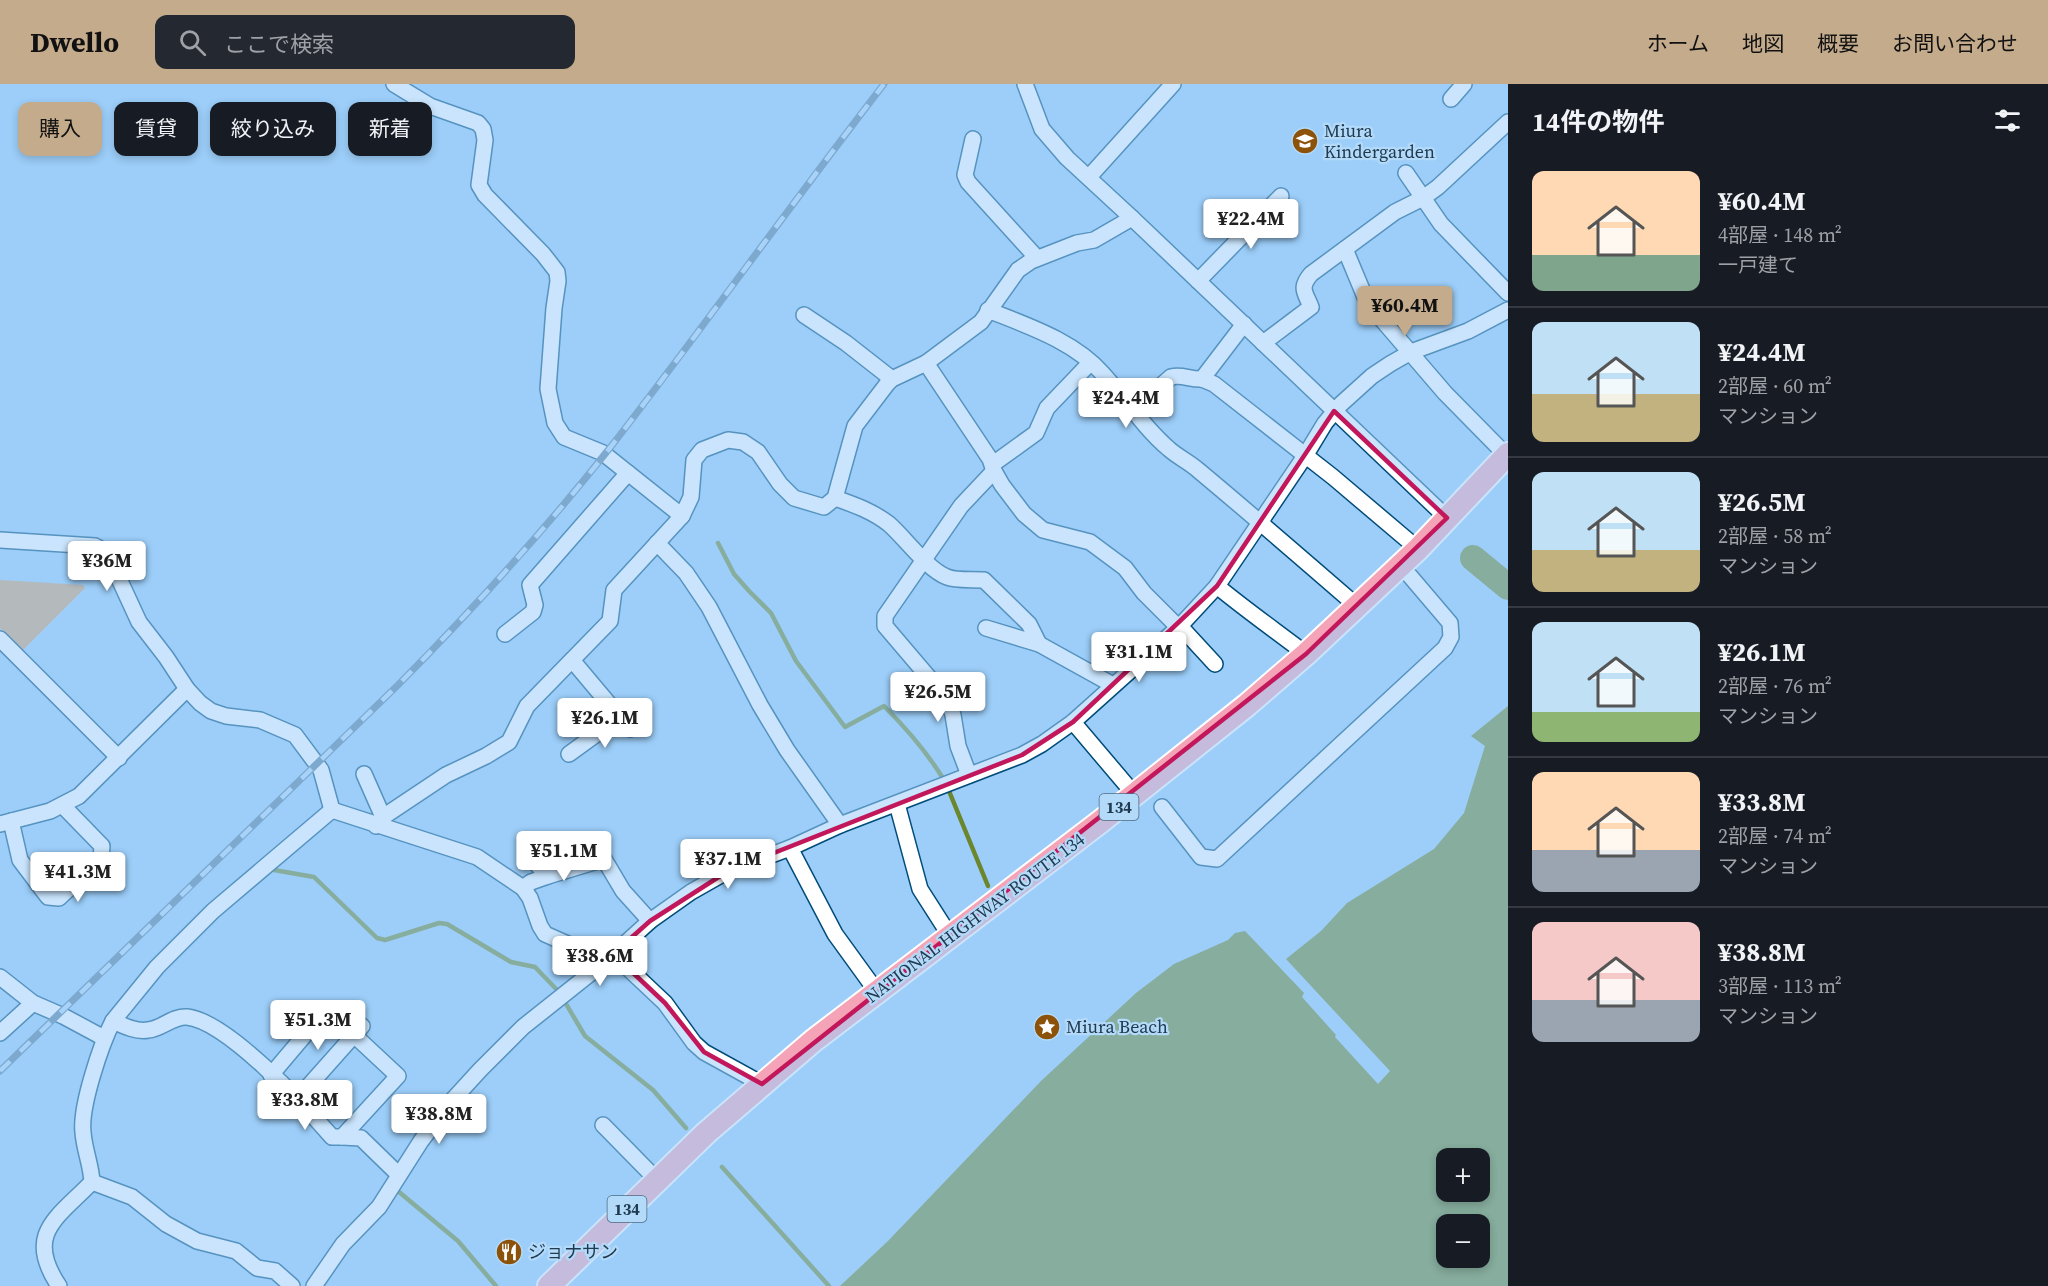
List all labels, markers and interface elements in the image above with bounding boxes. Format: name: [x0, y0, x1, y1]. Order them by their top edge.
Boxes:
search box: [155, 15, 575, 69]
text: Dwello: [30, 23, 119, 61]
icon: search: [176, 26, 209, 59]
text: ここで検索: [224, 29, 334, 59]
text: ホーム: [1647, 29, 1709, 58]
text: 地図: [1742, 29, 1784, 58]
text: 概要: [1817, 29, 1859, 58]
text: お問い合わせ: [1892, 29, 2018, 58]
chip: 購入: [18, 102, 102, 156]
chip: 賃貸: [114, 102, 198, 156]
chip: 絞り込み: [210, 102, 336, 156]
chip: 新着: [348, 102, 432, 156]
text: 14件の物件: [1532, 104, 1664, 140]
icon: filters: [1991, 104, 2024, 137]
place label: Miura Kindergarden: [1324, 118, 1435, 164]
school or university icon: Miura Kindergarden: [1290, 126, 1320, 156]
text: ¥60.4M: [1718, 183, 1805, 219]
icon: home: [1580, 195, 1652, 267]
pin: ¥22.4M: [1202, 199, 1300, 250]
text: ¥22.4M: [1217, 204, 1285, 232]
text: 4部屋 · 148 m²: [1718, 221, 1842, 249]
text: 一戸建て: [1718, 251, 1798, 279]
pin: ¥60.4M: [1356, 286, 1454, 337]
text: ¥60.4M: [1371, 291, 1439, 319]
text: ¥24.4M: [1718, 334, 1805, 370]
icon: home: [1580, 346, 1652, 418]
text: 2部屋 · 60 m²: [1718, 372, 1832, 400]
pin: ¥24.4M: [1077, 378, 1175, 429]
text: ¥24.4M: [1092, 383, 1160, 411]
text: マンション: [1718, 402, 1818, 430]
text: ¥26.5M: [1718, 484, 1805, 520]
icon: home: [1580, 496, 1652, 568]
text: 2部屋 · 58 m²: [1718, 522, 1832, 550]
pin: ¥36M: [71, 541, 143, 592]
text: ¥36M: [82, 546, 132, 574]
text: マンション: [1718, 552, 1818, 580]
pin: ¥31.1M: [1090, 632, 1188, 683]
text: ¥26.1M: [1718, 634, 1805, 670]
text: ¥31.1M: [1105, 637, 1173, 665]
icon: home: [1580, 646, 1652, 718]
pin: ¥26.5M: [889, 672, 987, 723]
text: 2部屋 · 76 m²: [1718, 672, 1832, 700]
text: ¥26.5M: [904, 677, 972, 705]
pin: ¥26.1M: [556, 698, 654, 749]
text: マンション: [1718, 702, 1818, 730]
text: ¥26.1M: [571, 703, 639, 731]
text: ¥33.8M: [1718, 784, 1805, 820]
road number: 134: [1100, 794, 1138, 820]
icon: home: [1580, 796, 1652, 868]
text: 2部屋 · 74 m²: [1718, 822, 1832, 850]
street label: NATIONAL HIGHWAY ROUTE 134: [860, 827, 1090, 1009]
pin: ¥51.1M: [515, 831, 613, 882]
text: ¥51.1M: [530, 836, 598, 864]
pin: ¥37.1M: [679, 839, 777, 890]
text: ¥37.1M: [694, 844, 762, 872]
pin: ¥41.3M: [29, 852, 127, 903]
text: マンション: [1718, 852, 1818, 880]
text: ¥41.3M: [44, 857, 112, 885]
text: ¥38.8M: [1718, 934, 1805, 970]
pin: ¥38.6M: [551, 936, 649, 987]
text: ¥38.6M: [566, 941, 634, 969]
icon: home: [1580, 946, 1652, 1018]
text: 3部屋 · 113 m²: [1718, 972, 1842, 1000]
pin: ¥51.3M: [269, 1000, 367, 1051]
text: マンション: [1718, 1002, 1818, 1030]
text: ¥51.3M: [284, 1005, 352, 1033]
place icon: Miura Beach: [1032, 1012, 1062, 1042]
place label: Miura Beach: [1066, 1014, 1168, 1039]
pin: ¥33.8M: [256, 1080, 354, 1131]
text: ¥33.8M: [271, 1085, 339, 1113]
pin: ¥38.8M: [390, 1094, 488, 1145]
text: ¥38.8M: [405, 1099, 473, 1127]
map controls: [1436, 1148, 1490, 1268]
button: +: [1436, 1148, 1490, 1202]
road number: 134: [608, 1196, 646, 1222]
button: −: [1436, 1214, 1490, 1268]
restaurant icon: ジョナサン: [494, 1237, 524, 1267]
place label: ジョナサン: [528, 1239, 618, 1264]

